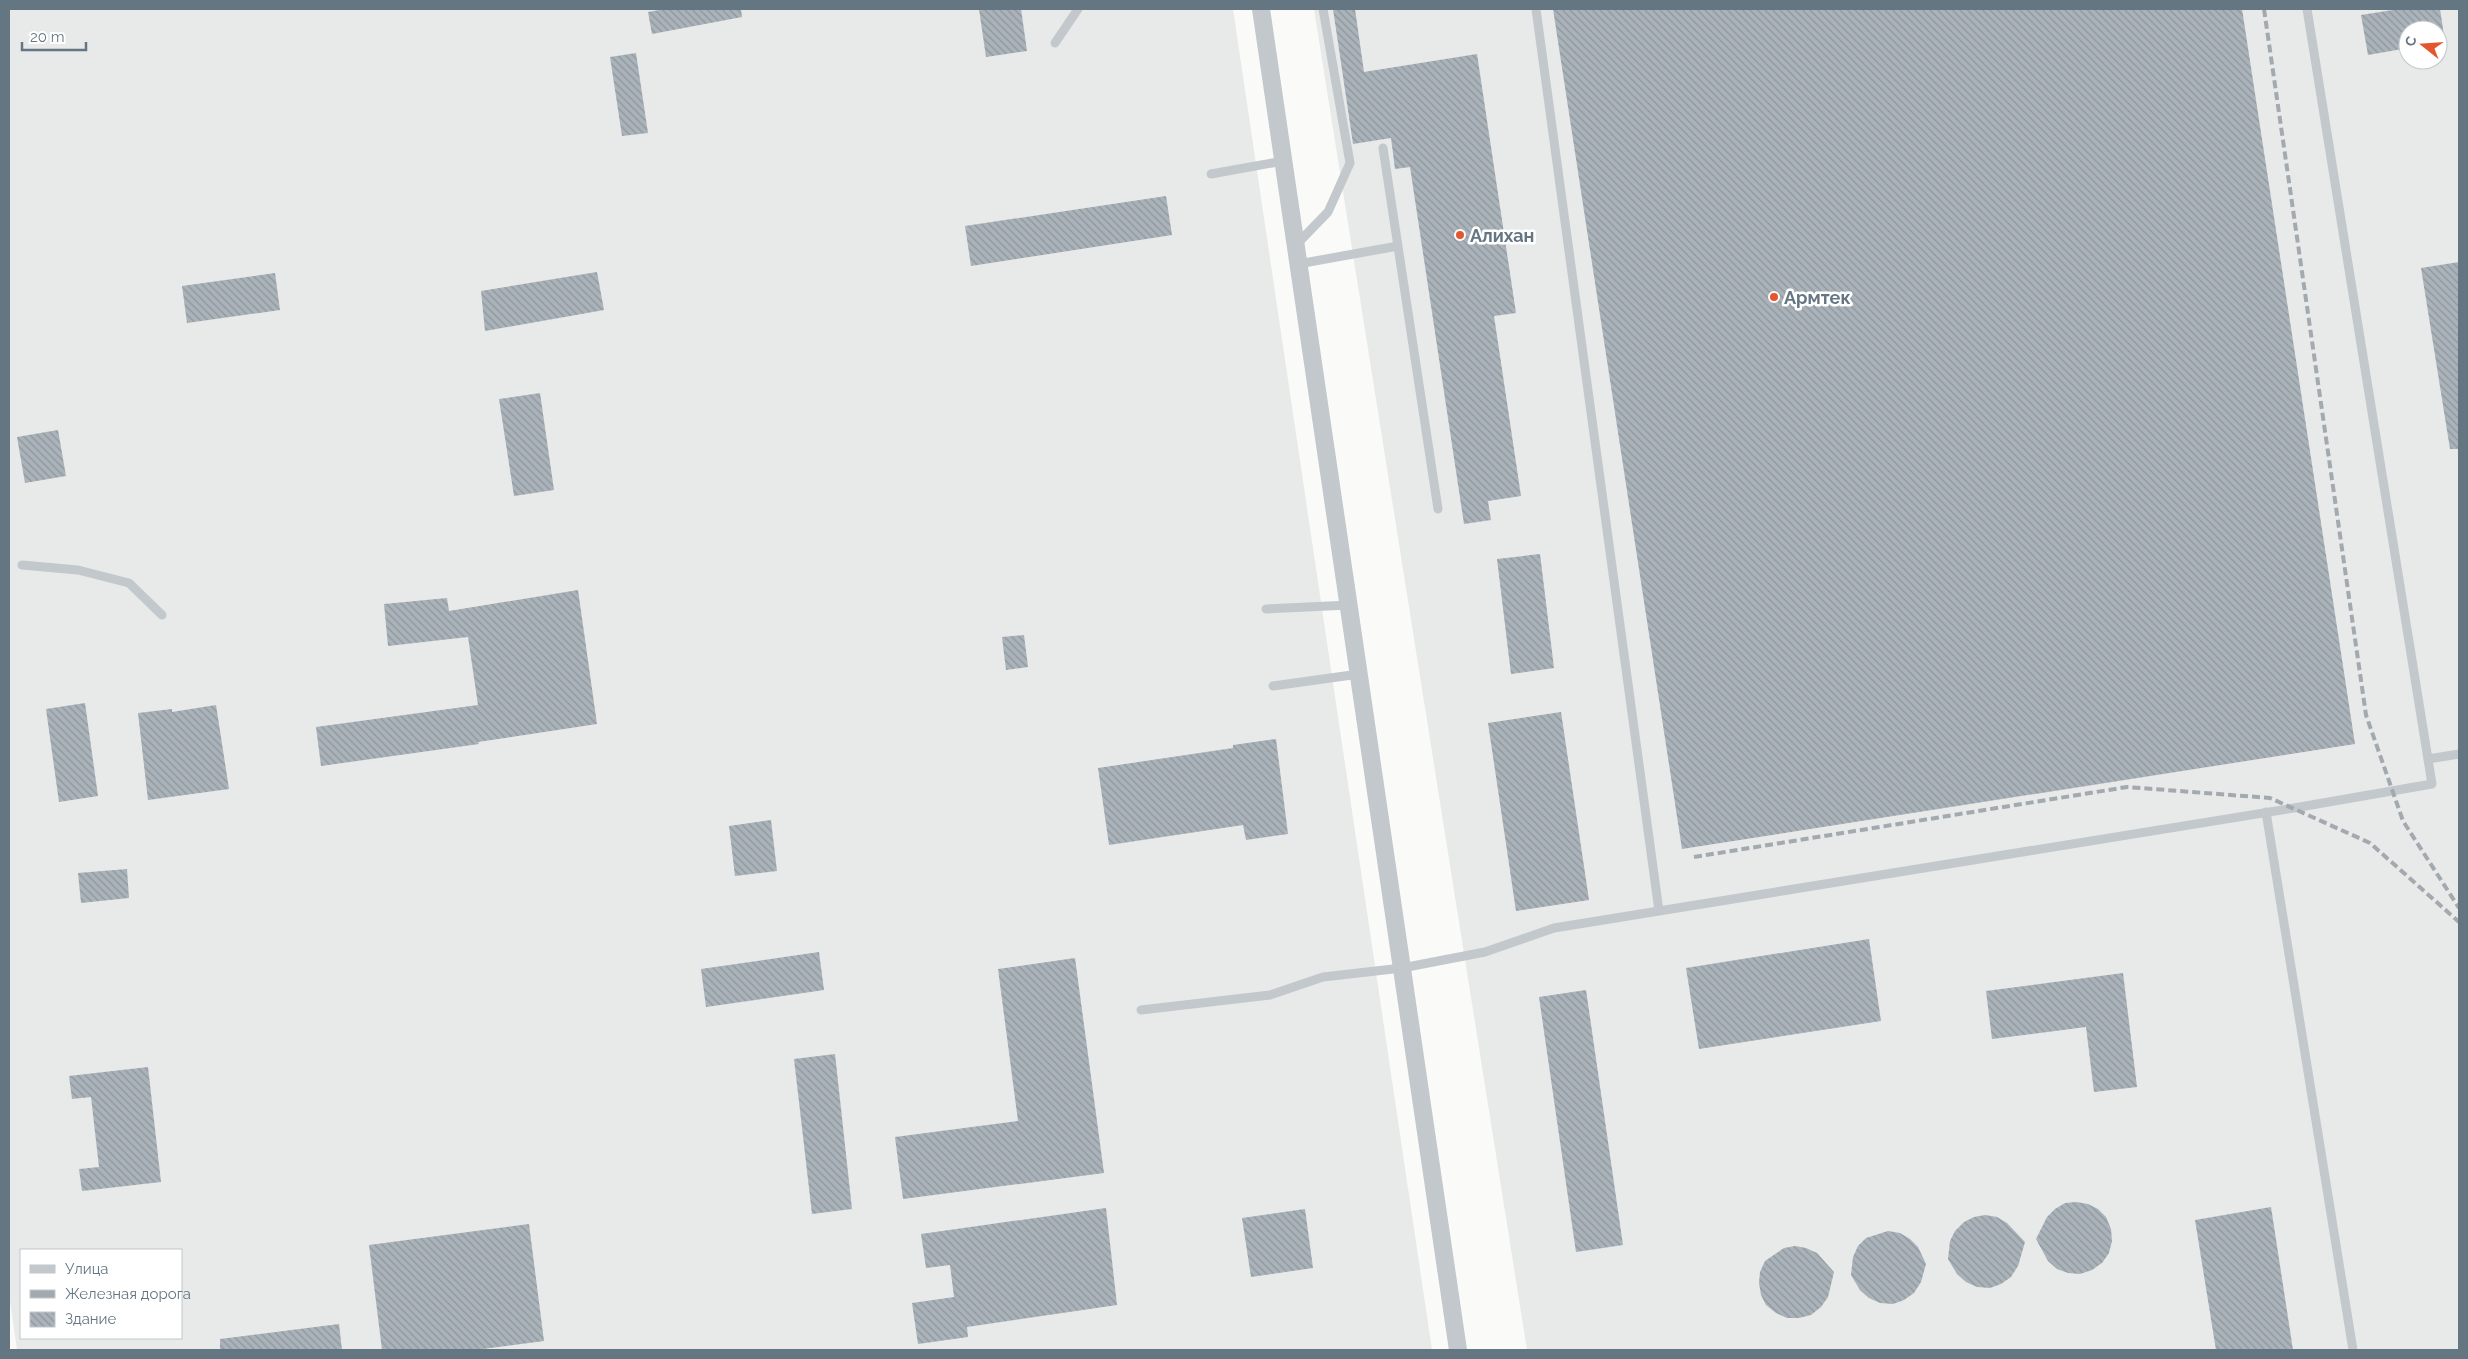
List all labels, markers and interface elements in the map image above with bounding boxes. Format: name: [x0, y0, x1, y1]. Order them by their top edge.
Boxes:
scale bar: [22, 20, 86, 52]
north arrow: [2398, 20, 2448, 70]
text: 20 m: [30, 28, 65, 46]
text: С: [2402, 34, 2420, 48]
place label: Алихан: [1470, 225, 1534, 246]
marker: Алихан: [1454, 229, 1466, 241]
place label: Армтек: [1784, 287, 1851, 308]
marker: Армтек: [1768, 291, 1780, 303]
legend: [20, 1249, 182, 1339]
text: Улица: [65, 1260, 109, 1278]
text: Железная дорога: [65, 1285, 191, 1303]
text: Здание: [65, 1310, 117, 1328]

